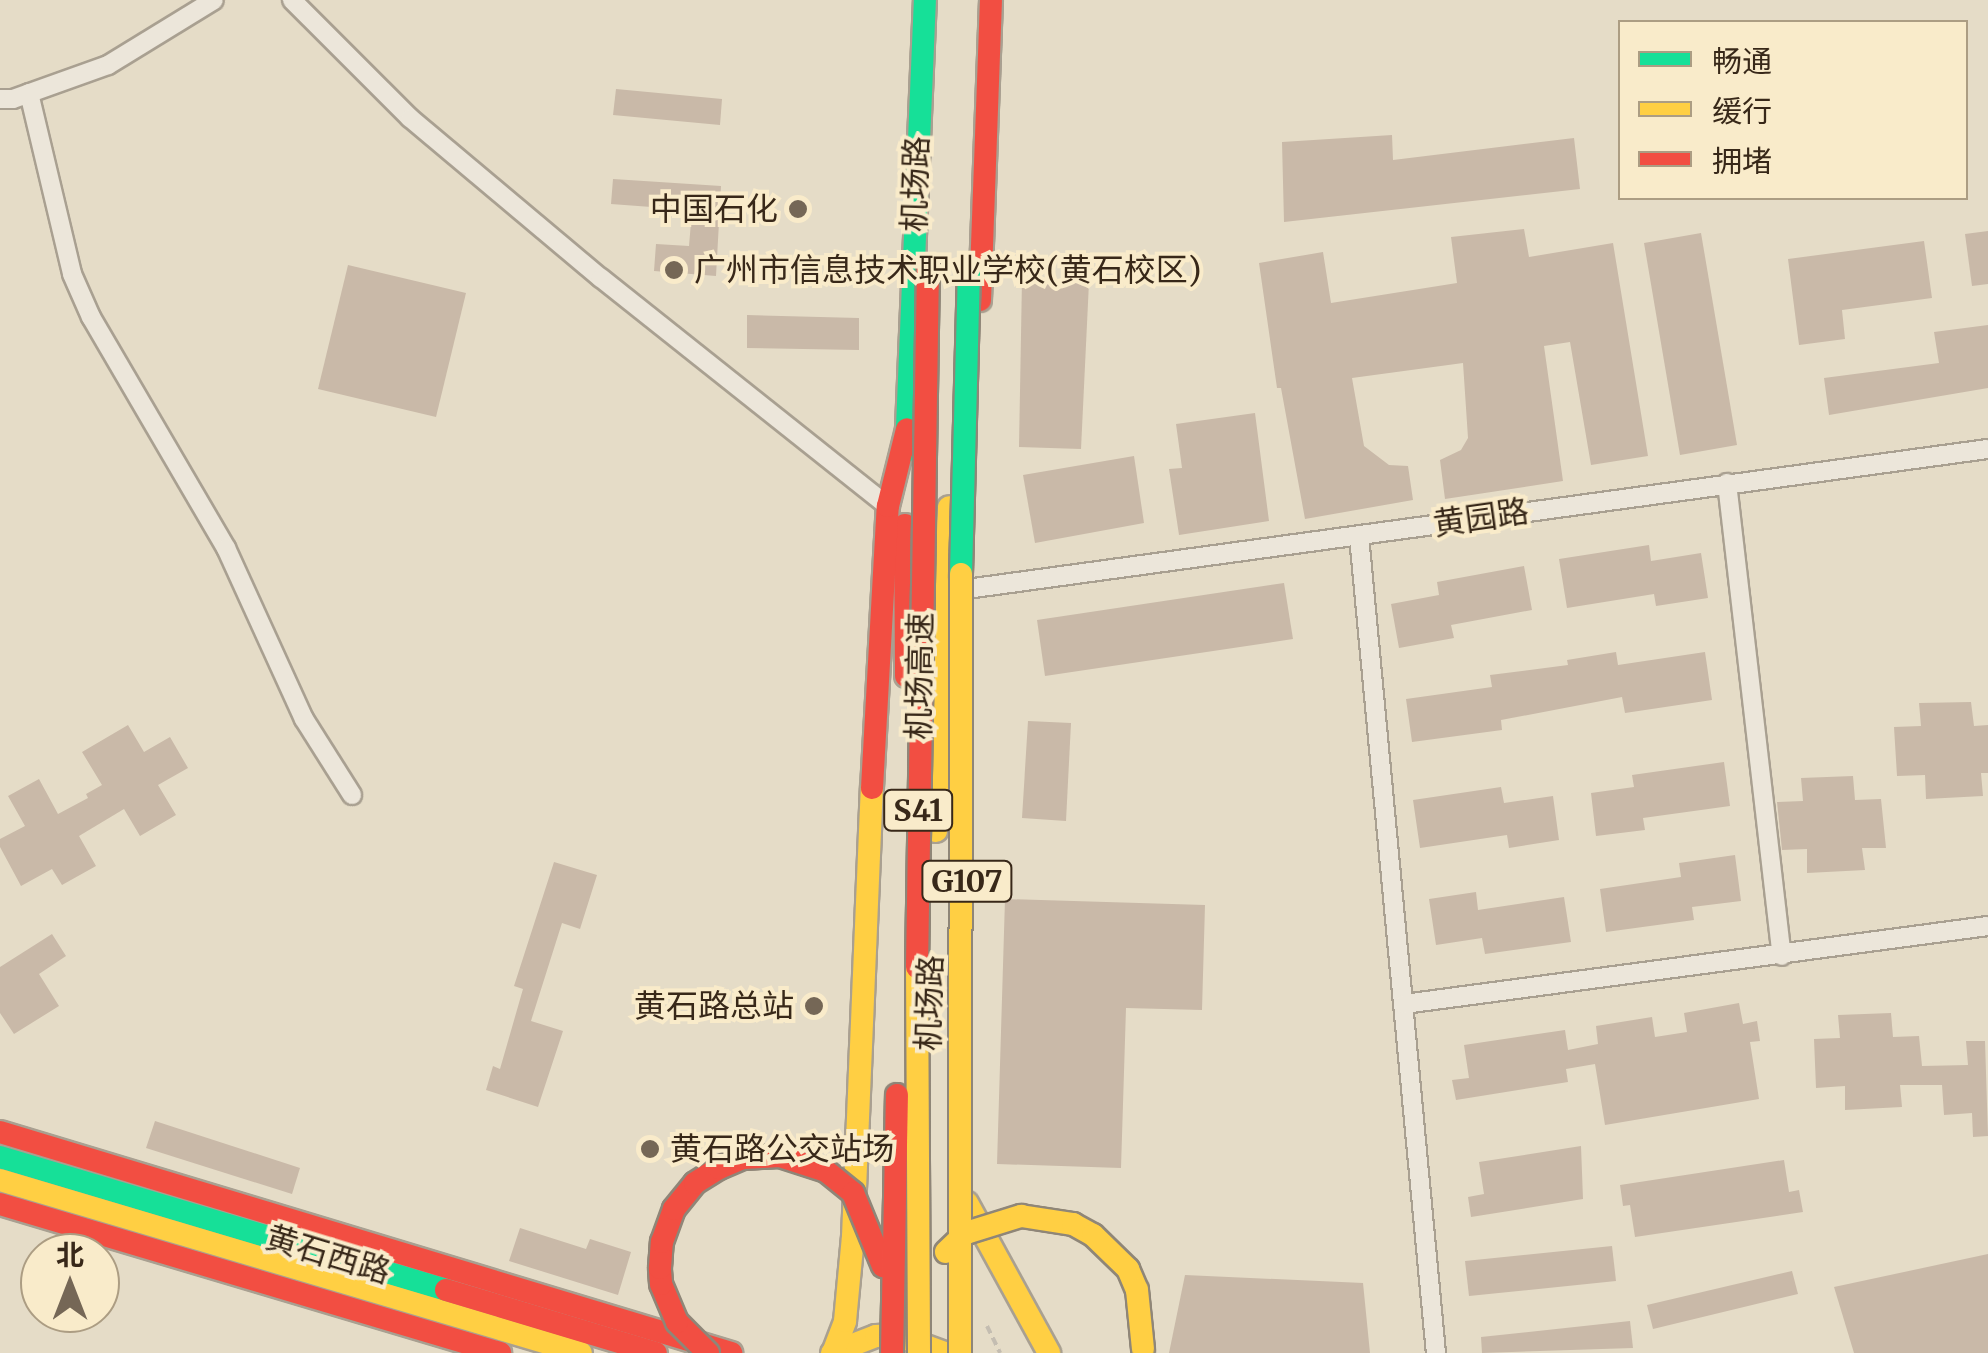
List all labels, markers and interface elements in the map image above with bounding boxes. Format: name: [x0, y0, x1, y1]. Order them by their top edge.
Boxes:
legend: [1618, 20, 1968, 200]
text: 畅通: [1712, 42, 1772, 80]
text: 缓行: [1712, 92, 1772, 130]
street label: 机场路: [895, 135, 937, 233]
text: 拥堵: [1712, 142, 1772, 180]
place label: 中国石化: [650, 190, 778, 228]
marker: 中国石化: [787, 198, 809, 220]
place label: 广州市信息技术职业学校(黄石校区): [694, 251, 1202, 289]
marker: 广州市信息技术职业学校(黄石校区): [663, 259, 685, 281]
street label: 黄园路: [1431, 492, 1531, 544]
street label: 机场高速: [900, 612, 940, 740]
road number: S41: [883, 785, 953, 835]
road number: G107: [920, 856, 1014, 906]
street label: 机场路: [909, 954, 951, 1052]
place label: 黄石路总站: [634, 987, 794, 1025]
marker: 黄石路总站: [803, 995, 825, 1017]
place label: 黄石路公交站场: [670, 1130, 894, 1168]
marker: 黄石路公交站场: [639, 1138, 661, 1160]
street label: 黄石西路: [261, 1218, 395, 1292]
north arrow: [20, 1233, 120, 1333]
text: 北: [56, 1237, 84, 1273]

